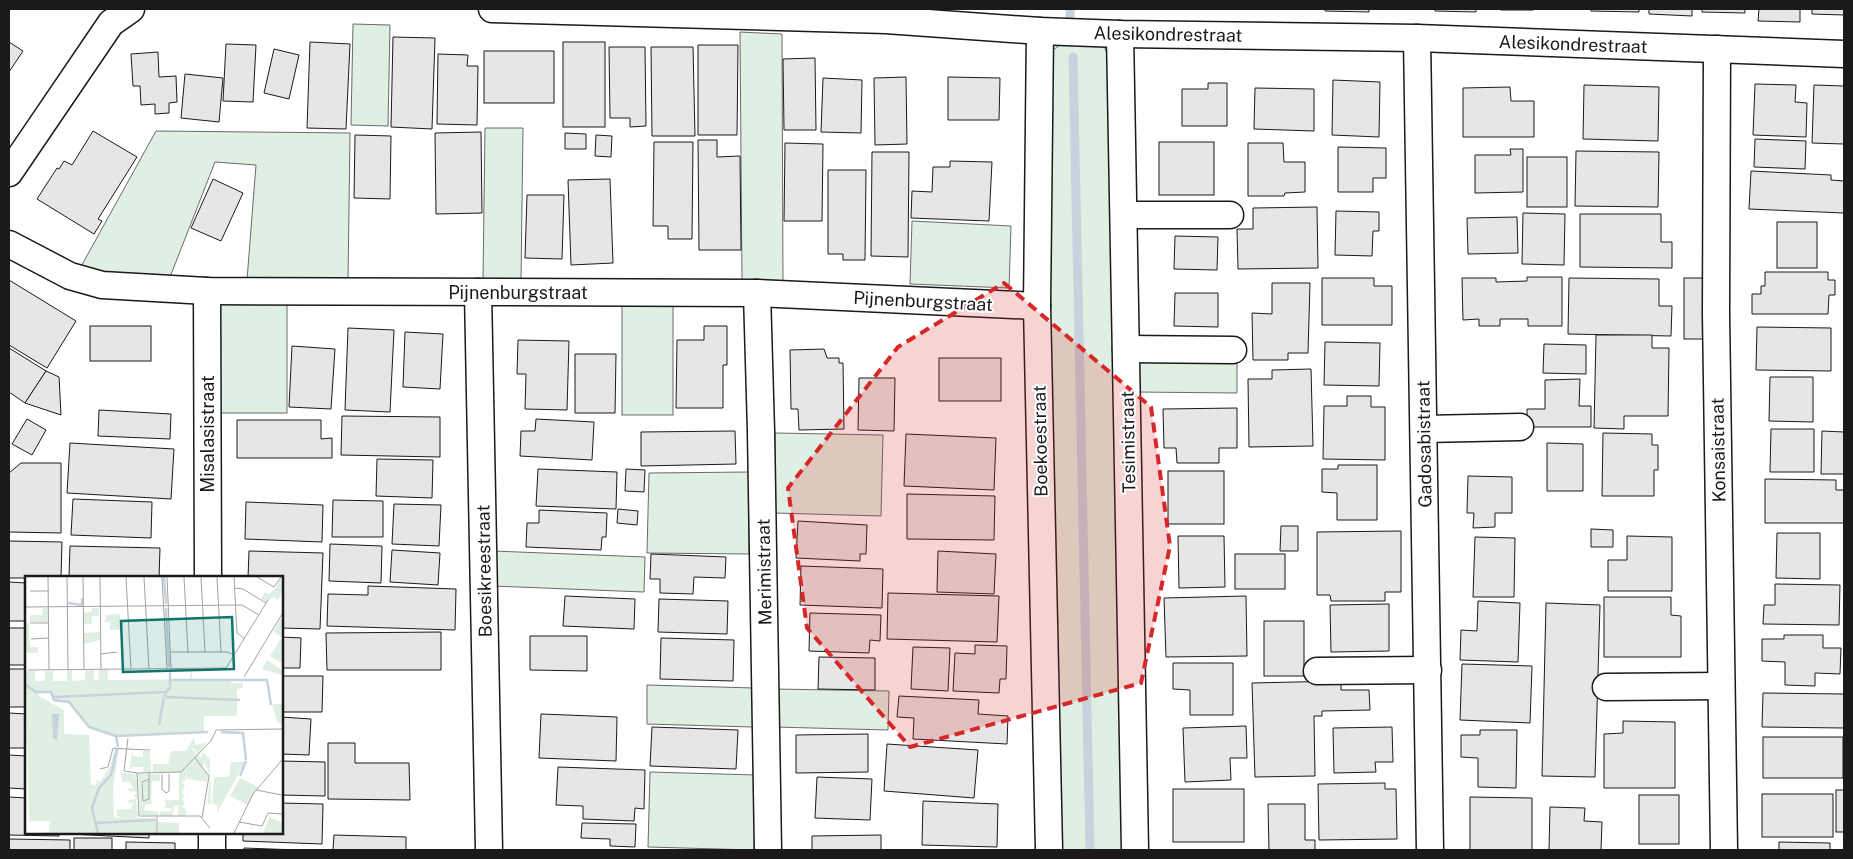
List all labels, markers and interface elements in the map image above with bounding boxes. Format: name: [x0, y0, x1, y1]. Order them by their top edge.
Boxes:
street label: Alesikondrestraat: [1093, 22, 1243, 46]
street label: Alesikondrestraat: [1498, 31, 1648, 57]
street label: Pijnenburgstraat: [448, 282, 588, 303]
street label: Pijnenburgstraat: [853, 287, 993, 315]
street label: Misalasistraat: [197, 375, 218, 493]
street label: Gadosabistraat: [1412, 380, 1436, 508]
street label: Boekoestraat: [1029, 385, 1051, 497]
street label: Tesimistraat: [1117, 391, 1139, 493]
street label: Konsaistraat: [1707, 397, 1729, 503]
street label: Boesikreestraat: [472, 505, 496, 637]
street label: Merimistraat: [753, 518, 775, 626]
inset map: [25, 576, 282, 834]

